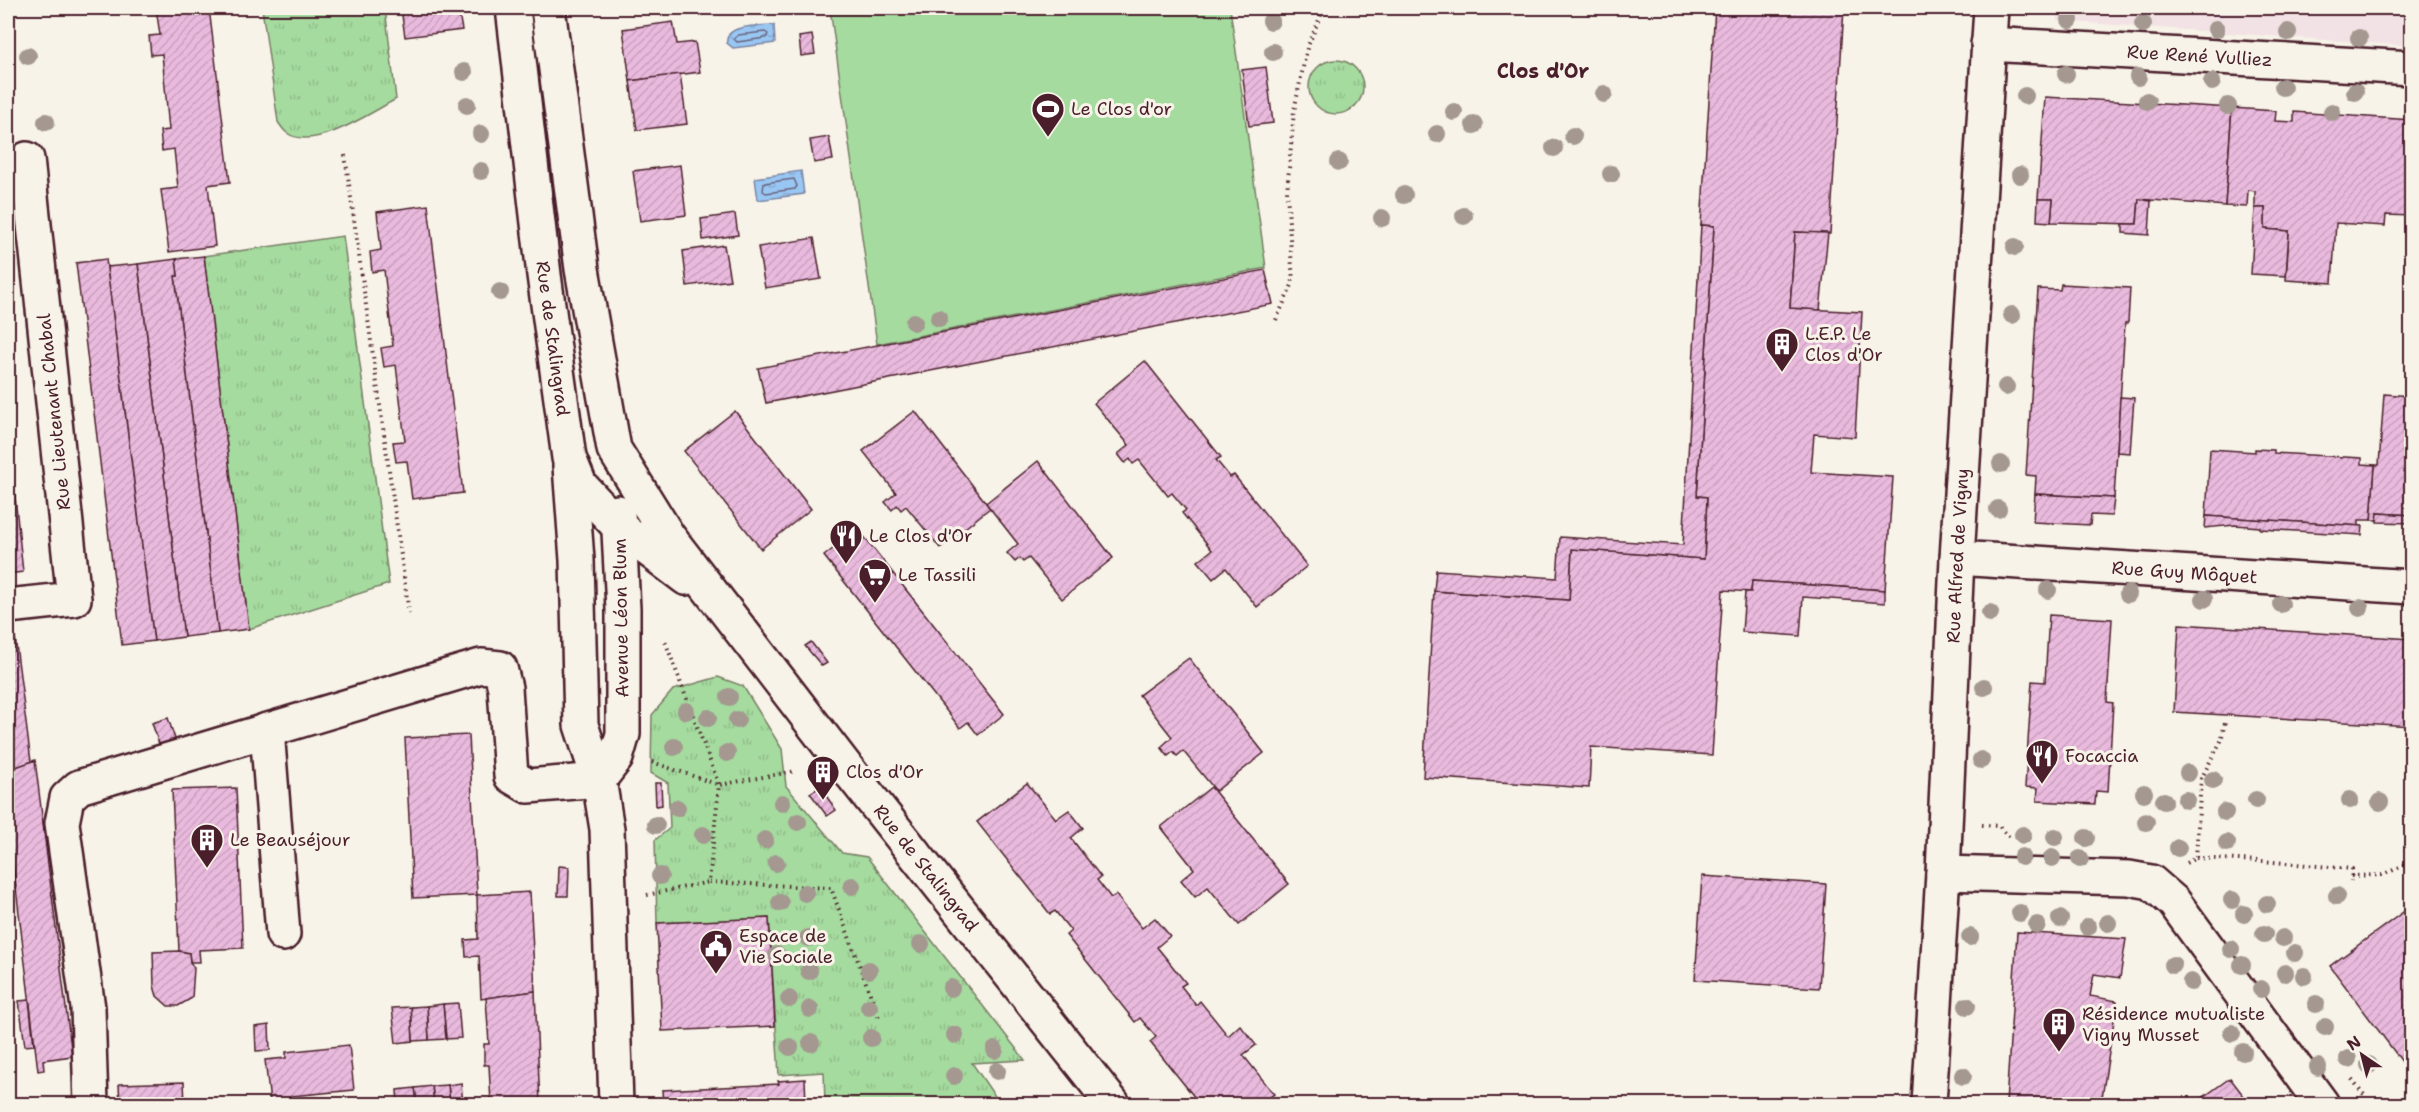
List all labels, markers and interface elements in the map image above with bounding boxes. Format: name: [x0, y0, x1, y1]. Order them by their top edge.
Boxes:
street label: Rue René Vulliez: [2126, 40, 2273, 72]
district label: Clos d'Or: [1497, 58, 1590, 84]
sports icon: Le Clos d'or: [1030, 91, 1066, 138]
place label: Le Clos d'or: [1071, 97, 1172, 121]
street label: Rue de Stalingrad: [530, 260, 575, 418]
street label: Rue Lieutenant Chabal: [32, 312, 76, 511]
place label: L.E.P. Le Clos d'Or: [1805, 322, 1883, 367]
building icon: L.E.P. Le Clos d'Or: [1764, 326, 1800, 373]
street label: Rue Alfred de Vigny: [1941, 468, 1975, 644]
restaurant icon: Le Clos d'Or: [828, 518, 864, 565]
place label: Le Clos d'Or: [869, 524, 973, 548]
street label: Avenue Léon Blum: [608, 538, 634, 698]
street label: Rue Guy Môquet: [2111, 556, 2258, 589]
supermarket icon: Le Tassili: [857, 557, 893, 604]
place label: Le Tassili: [898, 563, 976, 587]
restaurant icon: Focaccia: [2024, 738, 2060, 785]
place label: Focaccia: [2065, 744, 2138, 768]
building icon: Clos d'Or: [805, 754, 841, 801]
place label: Clos d'Or: [846, 760, 924, 784]
street label: Rue de Stalingrad: [868, 799, 984, 937]
building icon: Le Beauséjour: [189, 822, 225, 869]
place label: Le Beauséjour: [230, 828, 350, 852]
place label: Espace de Vie Sociale: [739, 924, 833, 969]
public building icon: Espace de Vie Sociale: [698, 928, 734, 975]
place label: Résidence mutualiste Vigny Musset: [2082, 1002, 2265, 1047]
building icon: Résidence mutualiste Vigny Musset: [2041, 1006, 2077, 1053]
north arrow: [2332, 1025, 2392, 1085]
text: N: [2342, 1031, 2365, 1055]

